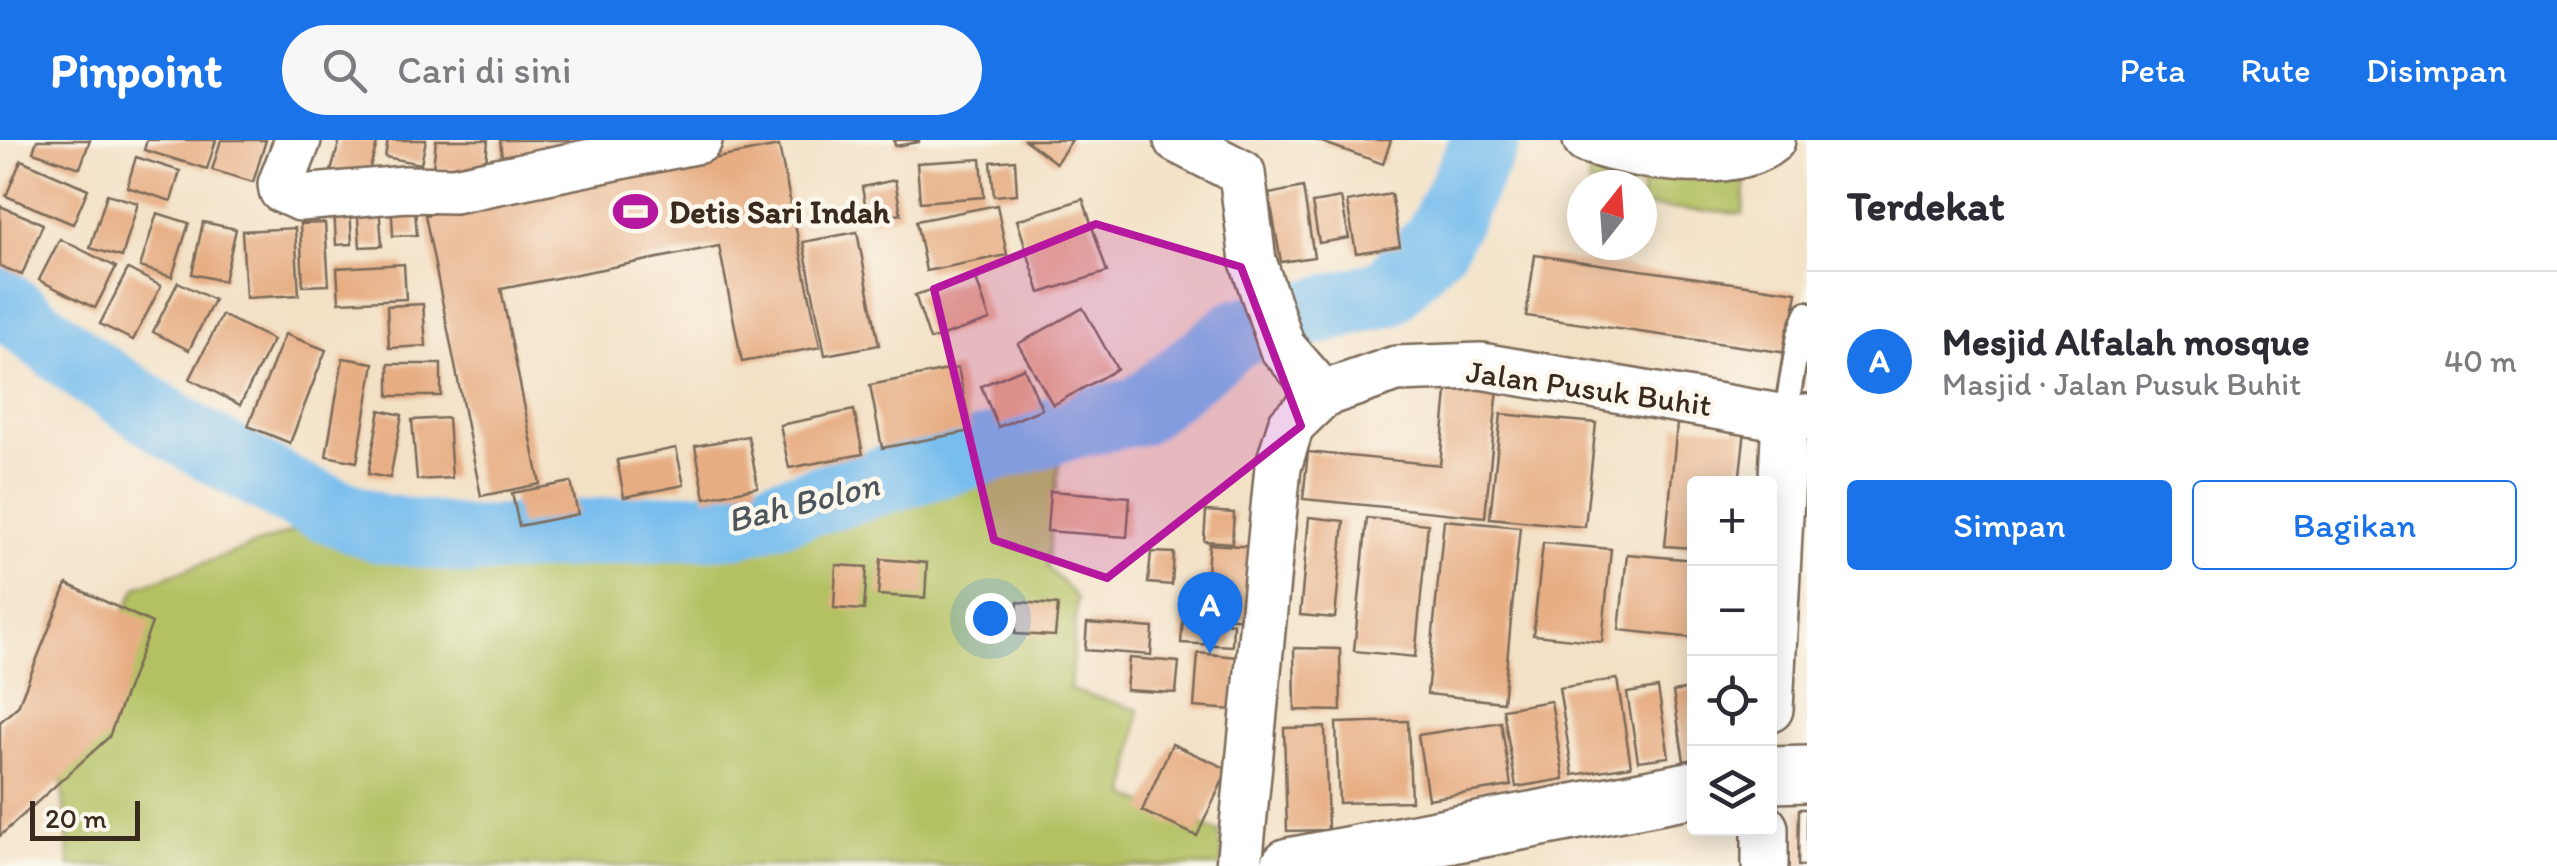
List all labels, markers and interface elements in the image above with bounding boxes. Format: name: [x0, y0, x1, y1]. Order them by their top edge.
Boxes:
search box: [282, 25, 982, 115]
text: Pinpoint: [50, 41, 222, 99]
icon: search: [317, 43, 372, 98]
text: Cari di sini: [397, 47, 571, 93]
text: Peta: [2119, 49, 2185, 91]
text: Rute: [2240, 49, 2311, 91]
text: Disimpan: [2366, 49, 2507, 91]
north arrow: [1567, 170, 1657, 260]
text: Terdekat: [1847, 180, 2005, 231]
sports icon: Detis Sari Indah: [612, 188, 660, 236]
place label: Detis Sari Indah: [669, 193, 891, 231]
text: Mesjid Alfalah mosque: [1942, 319, 2310, 365]
text: A: [1869, 342, 1890, 380]
text: 40 m: [2444, 342, 2517, 380]
street label: Jalan Pusuk Buhit: [1464, 352, 1714, 424]
text: Masjid · Jalan Pusuk Buhit: [1942, 365, 2301, 403]
water label: Bah Bolon: [723, 463, 884, 541]
map controls: [1687, 476, 1777, 836]
button: +: [1687, 476, 1777, 566]
button: Simpan: [1847, 480, 2172, 570]
button: Bagikan: [2192, 480, 2517, 570]
button: −: [1687, 566, 1777, 656]
pin: A: [1178, 572, 1242, 654]
your location: [965, 593, 1016, 644]
button: locate: [1687, 656, 1777, 746]
button: layers: [1687, 746, 1777, 836]
scale bar: [30, 796, 140, 840]
text: 20 m: [45, 801, 107, 835]

